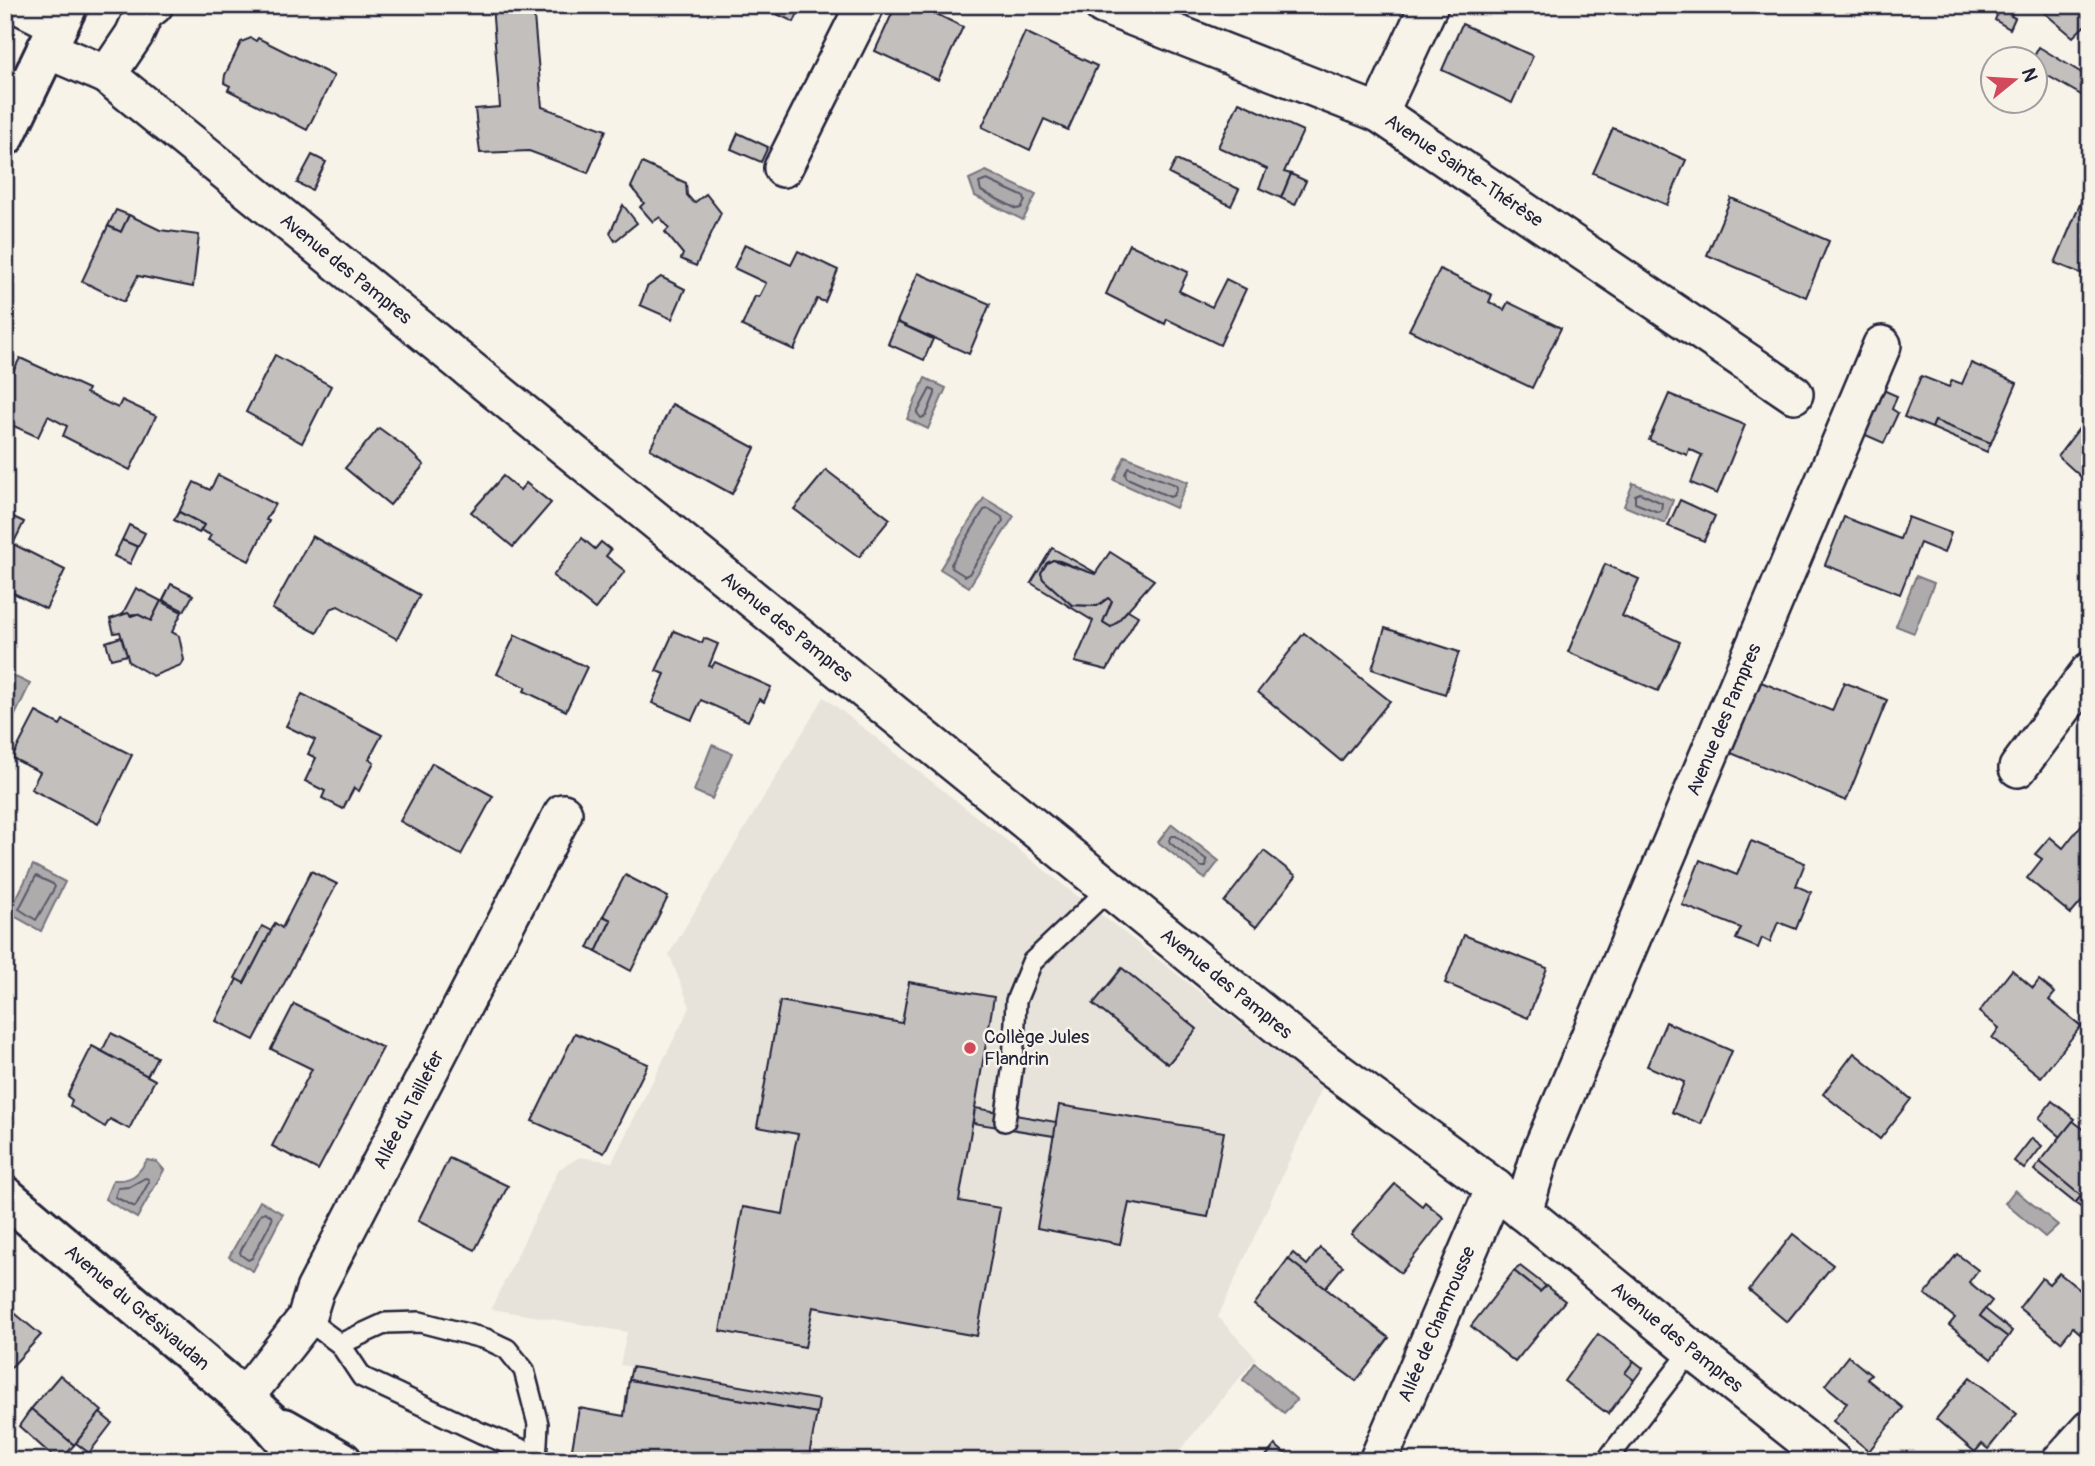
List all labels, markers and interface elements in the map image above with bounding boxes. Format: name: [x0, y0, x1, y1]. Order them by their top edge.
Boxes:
north arrow: [1980, 46, 2050, 116]
text: N: [2016, 65, 2043, 85]
street label: Avenue Sainte-Thérèse: [1380, 109, 1548, 233]
street label: Avenue des Pampres: [275, 208, 417, 330]
street label: Avenue des Pampres: [716, 566, 858, 688]
street label: Avenue des Pampres: [1681, 640, 1767, 799]
street label: Avenue des Pampres: [1156, 923, 1297, 1045]
place label: Collège Jules Flandrin: [984, 1025, 1090, 1071]
marker: Collège Jules Flandrin: [962, 1040, 978, 1056]
street label: Allée du Taillefer: [368, 1046, 450, 1173]
street label: Avenue du Grésivaudan: [60, 1240, 215, 1376]
street label: Allée de Chamrousse: [1393, 1242, 1481, 1406]
street label: Avenue des Pampres: [1606, 1277, 1748, 1398]

